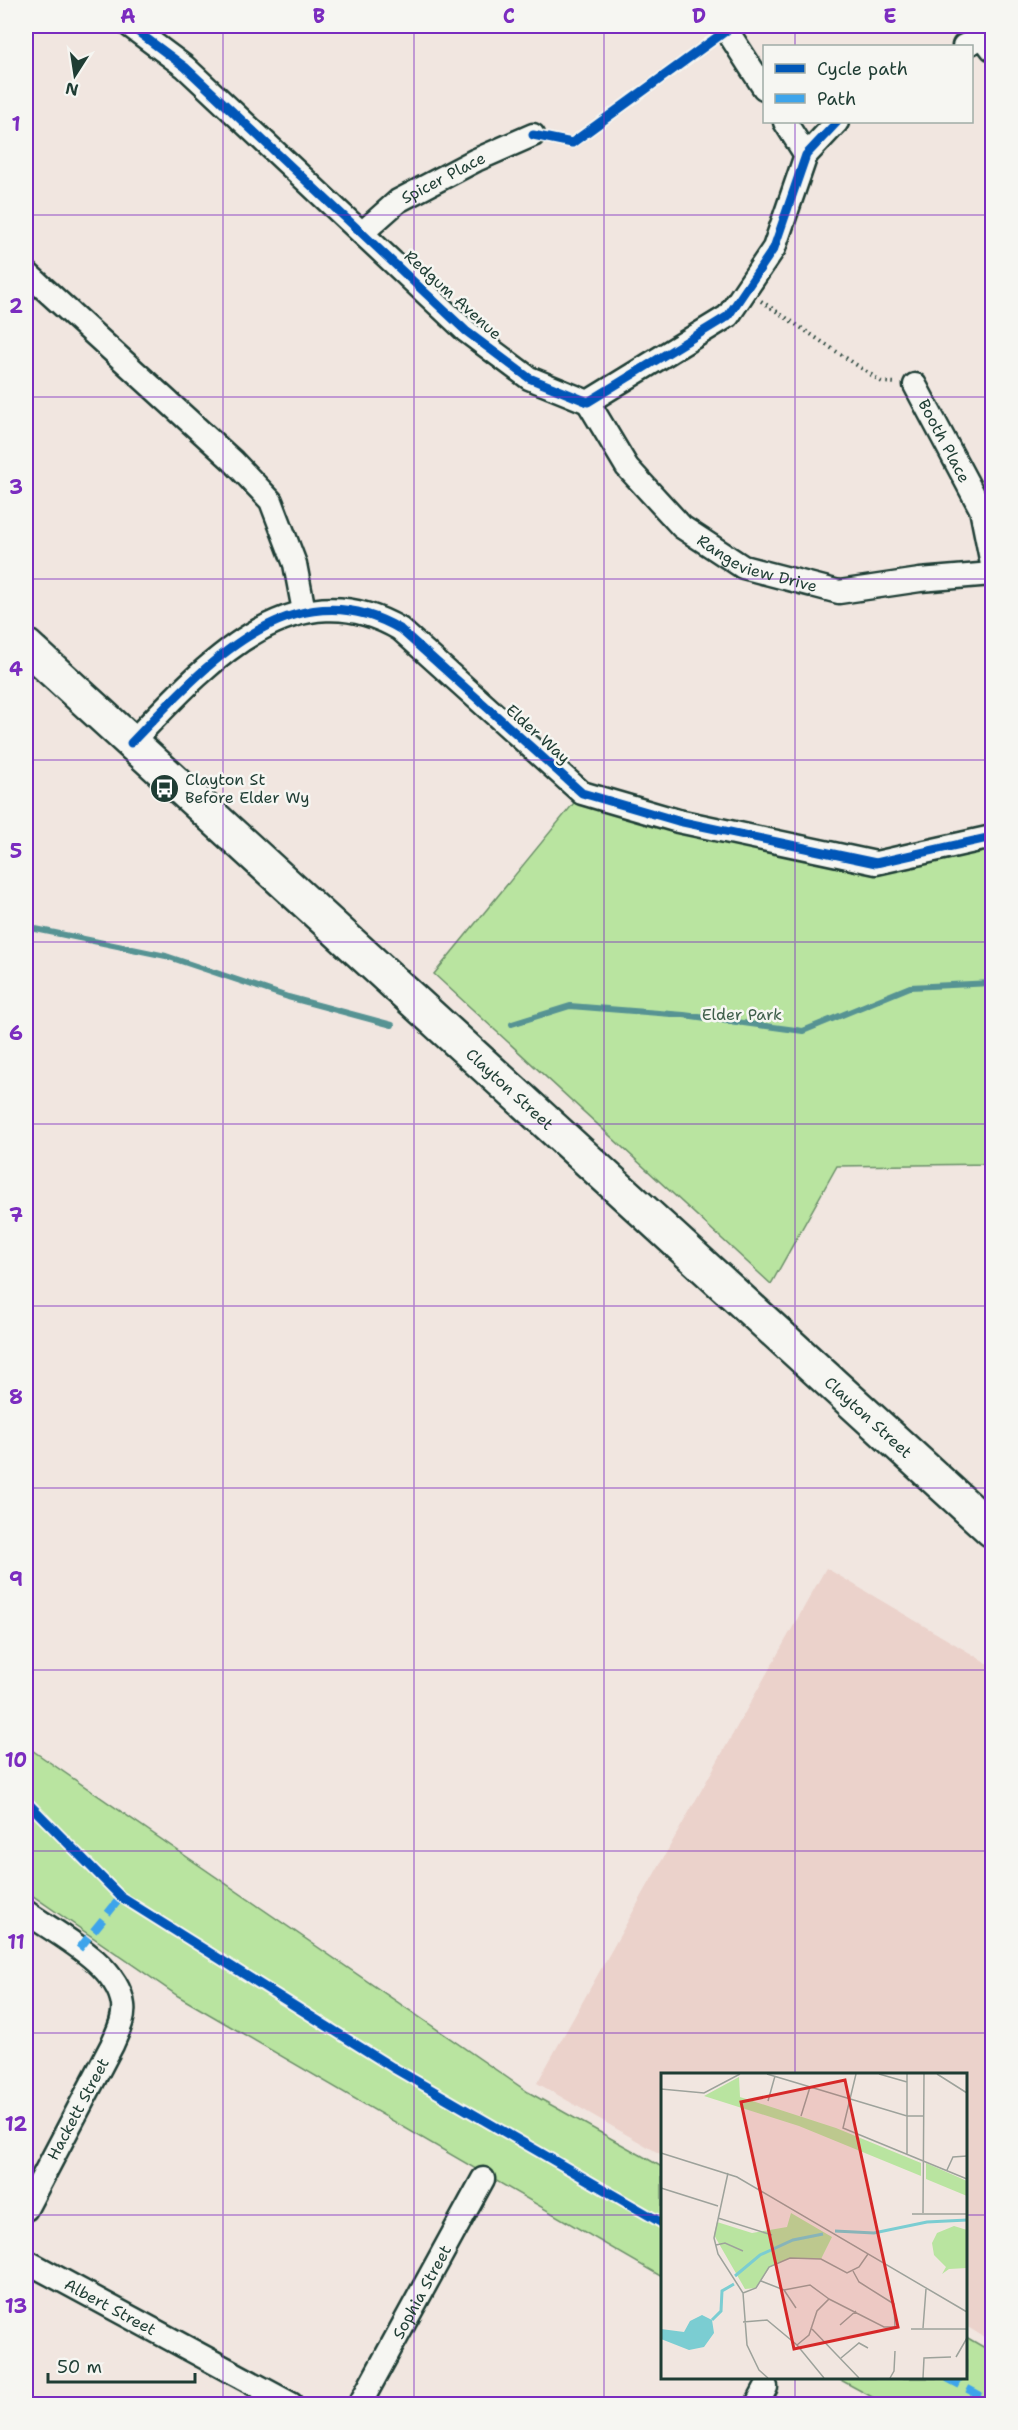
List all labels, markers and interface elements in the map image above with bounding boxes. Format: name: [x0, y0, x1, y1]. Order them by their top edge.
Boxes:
text: A: [120, 3, 136, 29]
text: B: [313, 3, 325, 29]
text: C: [503, 3, 515, 29]
text: D: [692, 3, 706, 29]
text: E: [883, 3, 897, 29]
north arrow: [45, 45, 105, 105]
legend: [763, 45, 973, 123]
text: Cycle path: [817, 57, 908, 81]
text: N: [64, 78, 80, 101]
text: Path: [817, 87, 856, 111]
text: 1: [11, 111, 21, 137]
street label: Spicer Place: [397, 147, 488, 208]
street label: Redgum Avenue: [400, 246, 506, 344]
text: 2: [9, 293, 23, 319]
street label: Booth Place: [914, 395, 975, 486]
text: 3: [9, 474, 23, 500]
street label: Rangeview Drive: [693, 529, 820, 596]
text: 4: [9, 656, 23, 682]
street label: Elder Way: [501, 700, 575, 768]
place label: Clayton St Before Elder Wy: [185, 769, 309, 808]
bus stop icon: Clayton St Before Elder Wy: [148, 772, 180, 804]
text: 5: [10, 838, 22, 864]
park label: Elder Park: [702, 1004, 782, 1025]
text: 6: [9, 1020, 23, 1046]
street label: Clayton Street: [462, 1043, 558, 1134]
text: 7: [9, 1202, 23, 1228]
street label: Clayton Street: [820, 1371, 917, 1462]
text: 8: [9, 1384, 23, 1410]
text: 9: [9, 1566, 23, 1592]
text: 10: [5, 1747, 27, 1773]
text: 11: [7, 1929, 25, 1955]
street label: Hackett Street: [42, 2054, 114, 2164]
inset map: [661, 2073, 967, 2379]
text: 12: [5, 2111, 27, 2137]
street label: Sophia Street: [387, 2241, 456, 2342]
street label: Albert Street: [61, 2273, 160, 2340]
text: 13: [5, 2293, 27, 2319]
scale bar: [48, 2346, 195, 2384]
text: 50 m: [57, 2355, 102, 2379]

